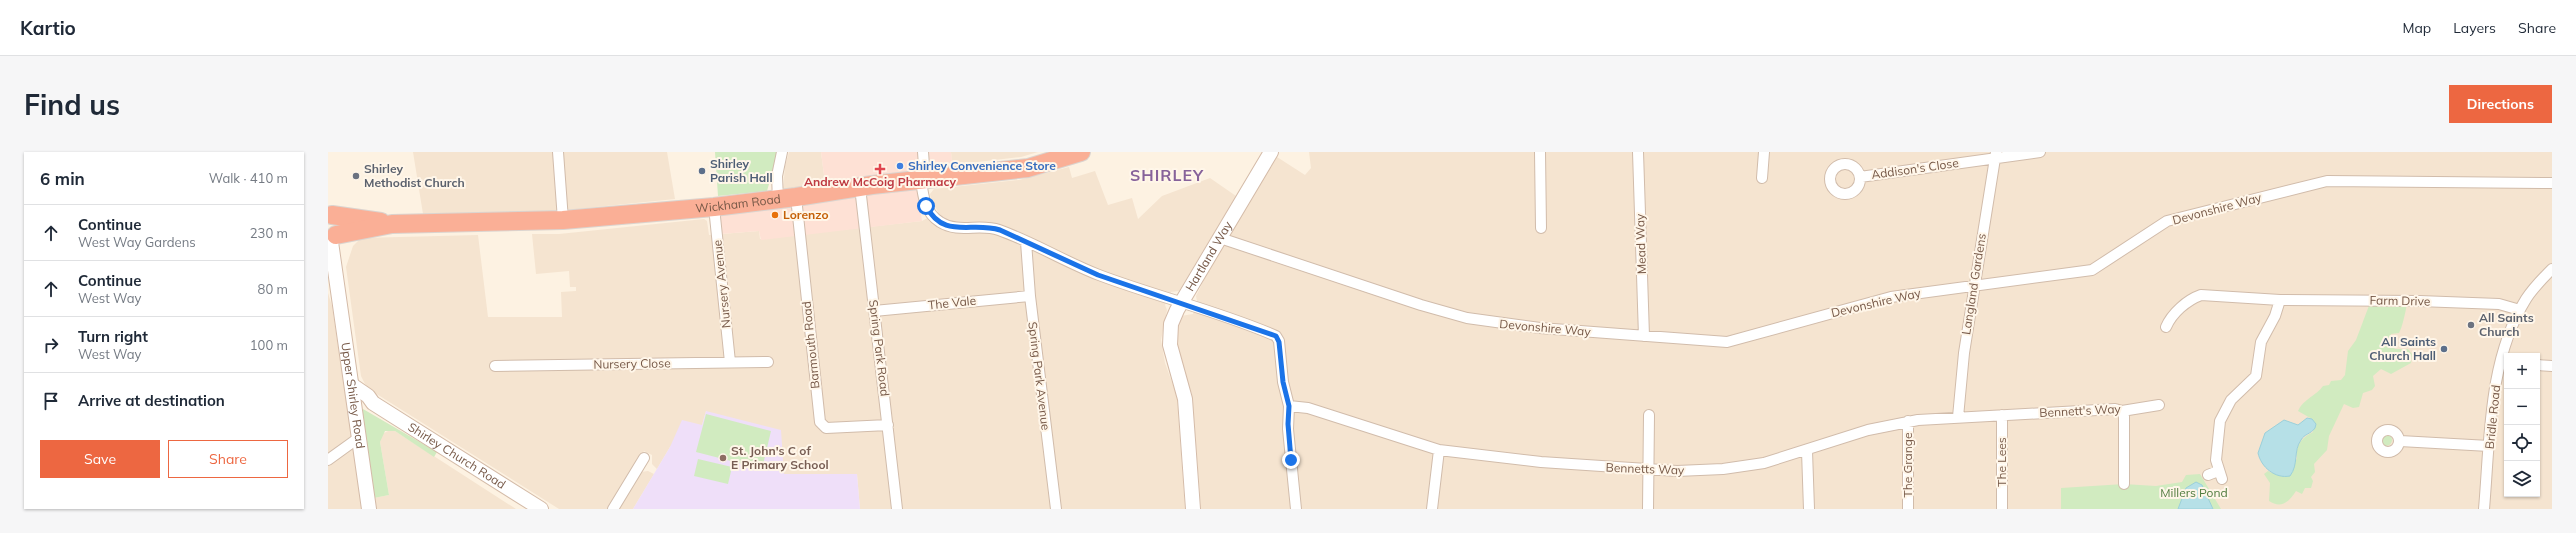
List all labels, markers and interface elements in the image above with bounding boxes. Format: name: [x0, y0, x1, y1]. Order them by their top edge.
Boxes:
text: Kartio: [20, 16, 76, 40]
text: Map: [2402, 19, 2431, 37]
text: Layers: [2453, 19, 2496, 37]
text: Share: [2518, 19, 2556, 37]
button: Directions: [2449, 85, 2552, 123]
text: Find us: [24, 87, 120, 122]
street label: Addison's Close: [1870, 155, 1960, 182]
place label: Shirley Parish Hall: [710, 156, 773, 185]
place label: Shirley Convenience Store: [908, 158, 1056, 173]
place label: Shirley Methodist Church: [364, 161, 465, 190]
marker: Shirley Convenience Store: [895, 161, 905, 171]
marker: Andrew McCoig Pharmacy: [875, 164, 885, 174]
district label: SHIRLEY: [1130, 165, 1204, 185]
marker: Shirley Parish Hall: [697, 166, 707, 176]
text: 6 min: [40, 168, 85, 189]
text: Walk · 410 m: [209, 170, 288, 186]
marker: Shirley Methodist Church: [351, 171, 361, 181]
place label: Andrew McCoig Pharmacy: [804, 174, 957, 189]
street label: Devonshire Way: [2171, 189, 2264, 228]
street label: Wickham Road: [695, 191, 782, 216]
route start: [917, 197, 935, 215]
place label: Lorenzo: [783, 207, 829, 222]
marker: Lorenzo: [770, 210, 780, 220]
street label: Mead Way: [1632, 213, 1649, 275]
text: Continue: [78, 215, 141, 234]
street label: Hartland Way: [1182, 218, 1235, 294]
icon: ahead: [40, 222, 62, 244]
text: 230 m: [250, 225, 288, 241]
street label: Langland Gardens: [1958, 232, 1989, 336]
text: West Way Gardens: [78, 234, 196, 250]
street label: Nursery Avenue: [709, 239, 734, 329]
text: Continue: [78, 271, 141, 290]
icon: ahead: [40, 278, 62, 300]
text: 80 m: [258, 281, 288, 297]
street label: Devonshire Way: [1830, 285, 1923, 320]
text: West Way: [78, 290, 141, 306]
street label: Farm Drive: [2370, 292, 2430, 309]
street label: The Vale: [927, 293, 977, 312]
street label: Spring Park Road: [866, 299, 893, 397]
street label: Barmouth Road: [798, 301, 823, 390]
place label: All Saints Church: [2479, 310, 2534, 339]
street label: Devonshire Way: [1499, 316, 1592, 339]
marker: All Saints Church: [2466, 320, 2476, 330]
street label: Spring Park Avenue: [1025, 321, 1054, 431]
text: Turn right: [78, 327, 148, 346]
icon: right: [40, 334, 62, 356]
place label: All Saints Church Hall: [2369, 334, 2436, 363]
text: 100 m: [250, 337, 288, 353]
street label: Upper Shirley Road: [338, 341, 368, 450]
marker: All Saints Church Hall: [2439, 344, 2449, 354]
text: West Way: [78, 346, 141, 362]
map controls: [2504, 353, 2540, 497]
button: +: [2504, 353, 2540, 389]
street label: Nursery Close: [593, 355, 671, 372]
street label: Bridle Road: [2482, 384, 2503, 450]
button: −: [2504, 389, 2540, 425]
icon: arrive: [40, 390, 62, 412]
text: Arrive at destination: [78, 391, 225, 410]
street label: Bennett's Way: [2039, 401, 2122, 420]
street label: Shirley Church Road: [405, 419, 509, 492]
button: locate: [2504, 425, 2540, 461]
street label: The Grange: [1900, 432, 1915, 498]
street label: The Lees: [1994, 437, 2009, 487]
button: Save: [40, 440, 160, 478]
button: Share: [168, 440, 288, 478]
place label: St. John's C of E Primary School: [731, 443, 829, 472]
route end: [1282, 451, 1300, 469]
marker: St. John's C of E Primary School: [718, 453, 728, 463]
street label: Bennetts Way: [1605, 460, 1685, 477]
button: layers: [2504, 461, 2540, 497]
park label: Millers Pond: [2160, 485, 2228, 500]

